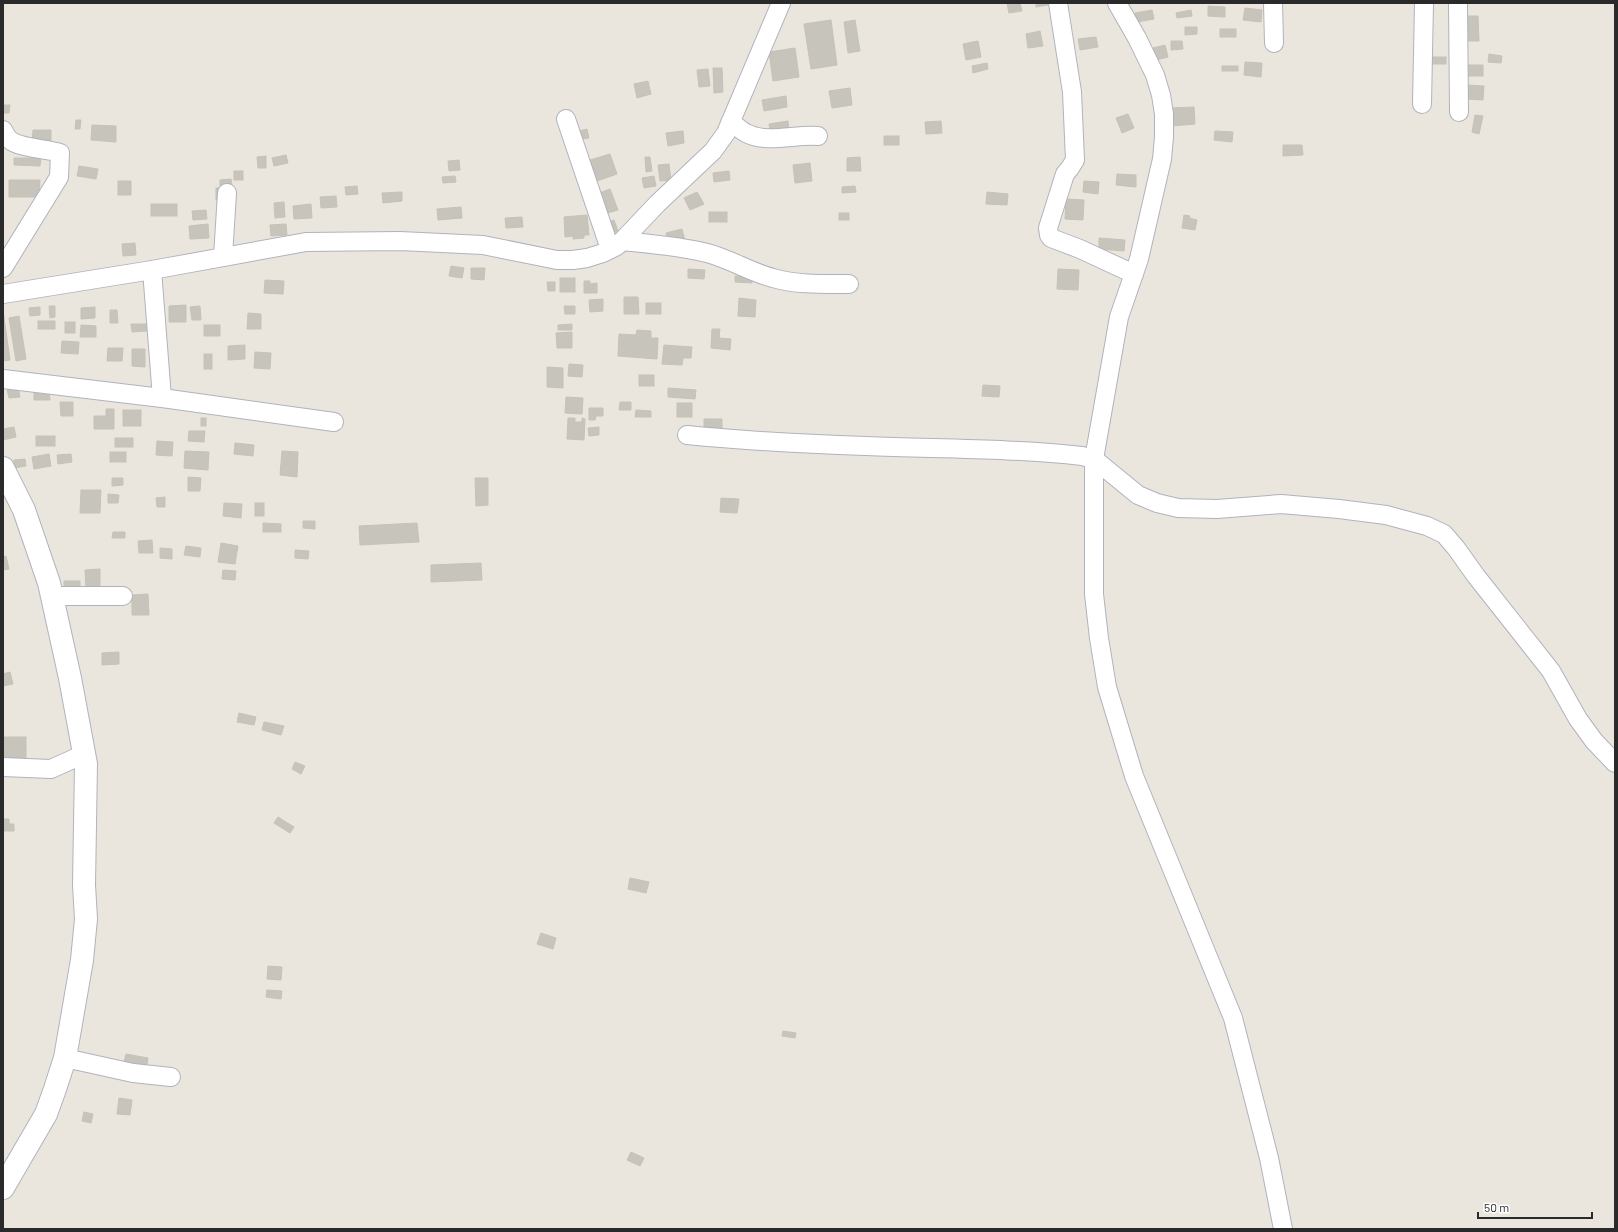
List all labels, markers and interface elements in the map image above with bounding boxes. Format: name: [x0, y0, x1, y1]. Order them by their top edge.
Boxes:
scale bar: [1478, 1194, 1592, 1220]
text: 50 m: [1484, 1200, 1509, 1214]

